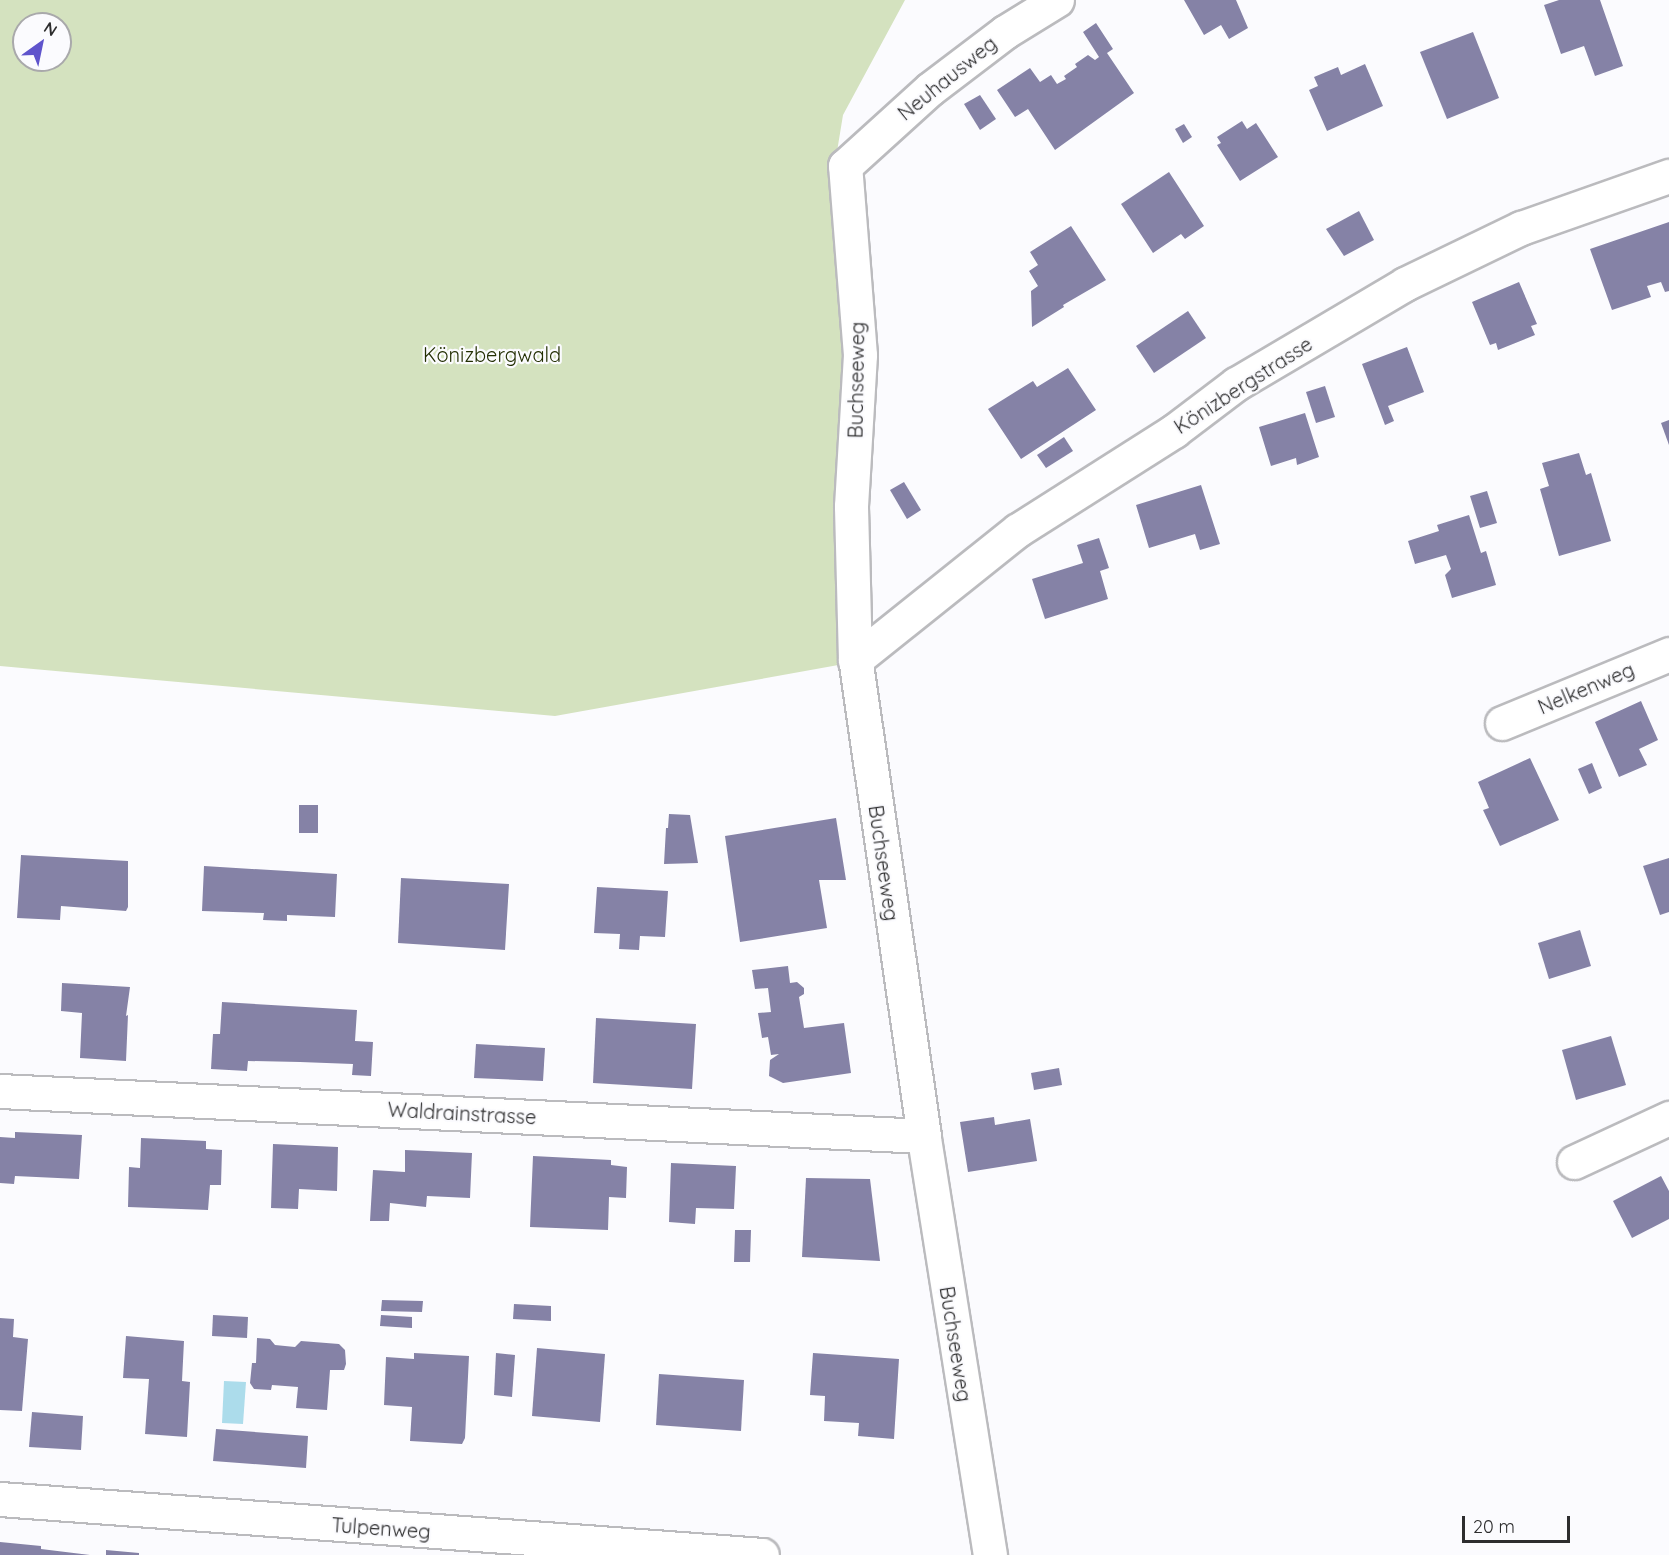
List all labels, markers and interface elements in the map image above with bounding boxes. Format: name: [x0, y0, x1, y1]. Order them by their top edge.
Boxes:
north arrow: [12, 12, 72, 72]
text: N: [40, 17, 61, 40]
street label: Neuhausweg: [893, 31, 1001, 125]
street label: Buchseeweg: [843, 321, 869, 439]
street label: Könizbergstrasse: [1169, 331, 1317, 439]
park label: Könizbergwald: [423, 342, 561, 366]
street label: Nelkenweg: [1534, 657, 1638, 719]
street label: Buchseeweg: [864, 803, 904, 923]
street label: Waldrainstrasse: [387, 1097, 537, 1129]
street label: Buchseeweg: [935, 1284, 977, 1404]
scale bar: [1465, 1504, 1573, 1542]
street label: Tulpenweg: [331, 1513, 431, 1543]
text: 20 m: [1473, 1515, 1515, 1538]

